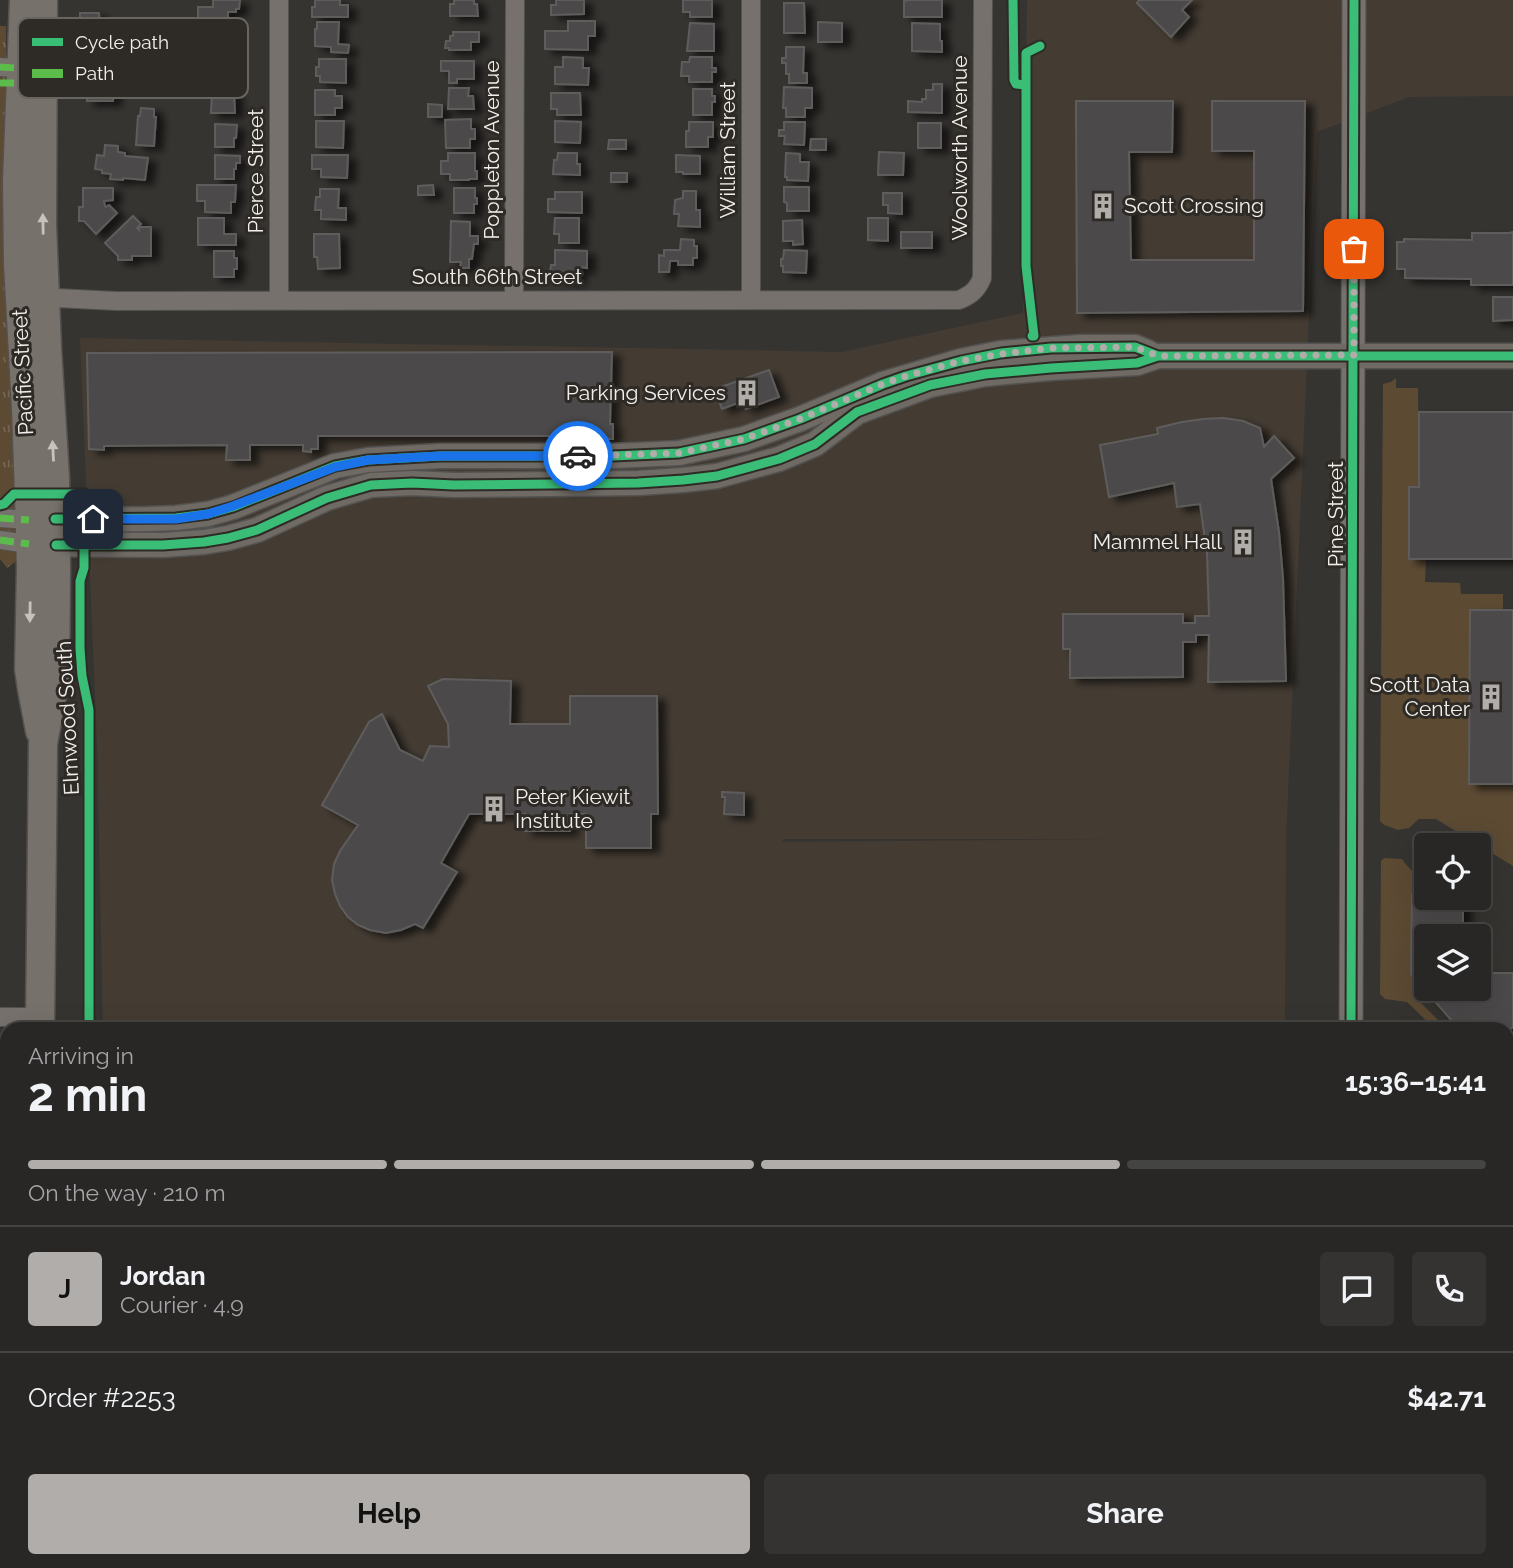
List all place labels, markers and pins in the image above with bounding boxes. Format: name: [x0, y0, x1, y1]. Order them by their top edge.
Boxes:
building icon: Scott Crossing: [1088, 191, 1118, 221]
place label: Scott Crossing: [1124, 193, 1264, 218]
pin: [1324, 219, 1384, 279]
building icon: Parking Services: [732, 378, 762, 408]
place label: Parking Services: [566, 380, 726, 405]
pin: [63, 489, 123, 549]
building icon: Mammel Hall: [1228, 527, 1258, 557]
place label: Mammel Hall: [1093, 529, 1222, 554]
place label: Scott Data Center: [1369, 672, 1471, 721]
building icon: Scott Data Center: [1476, 682, 1506, 712]
place label: Peter Kiewit Institute: [515, 784, 630, 833]
building icon: Peter Kiewit Institute: [479, 794, 509, 824]

